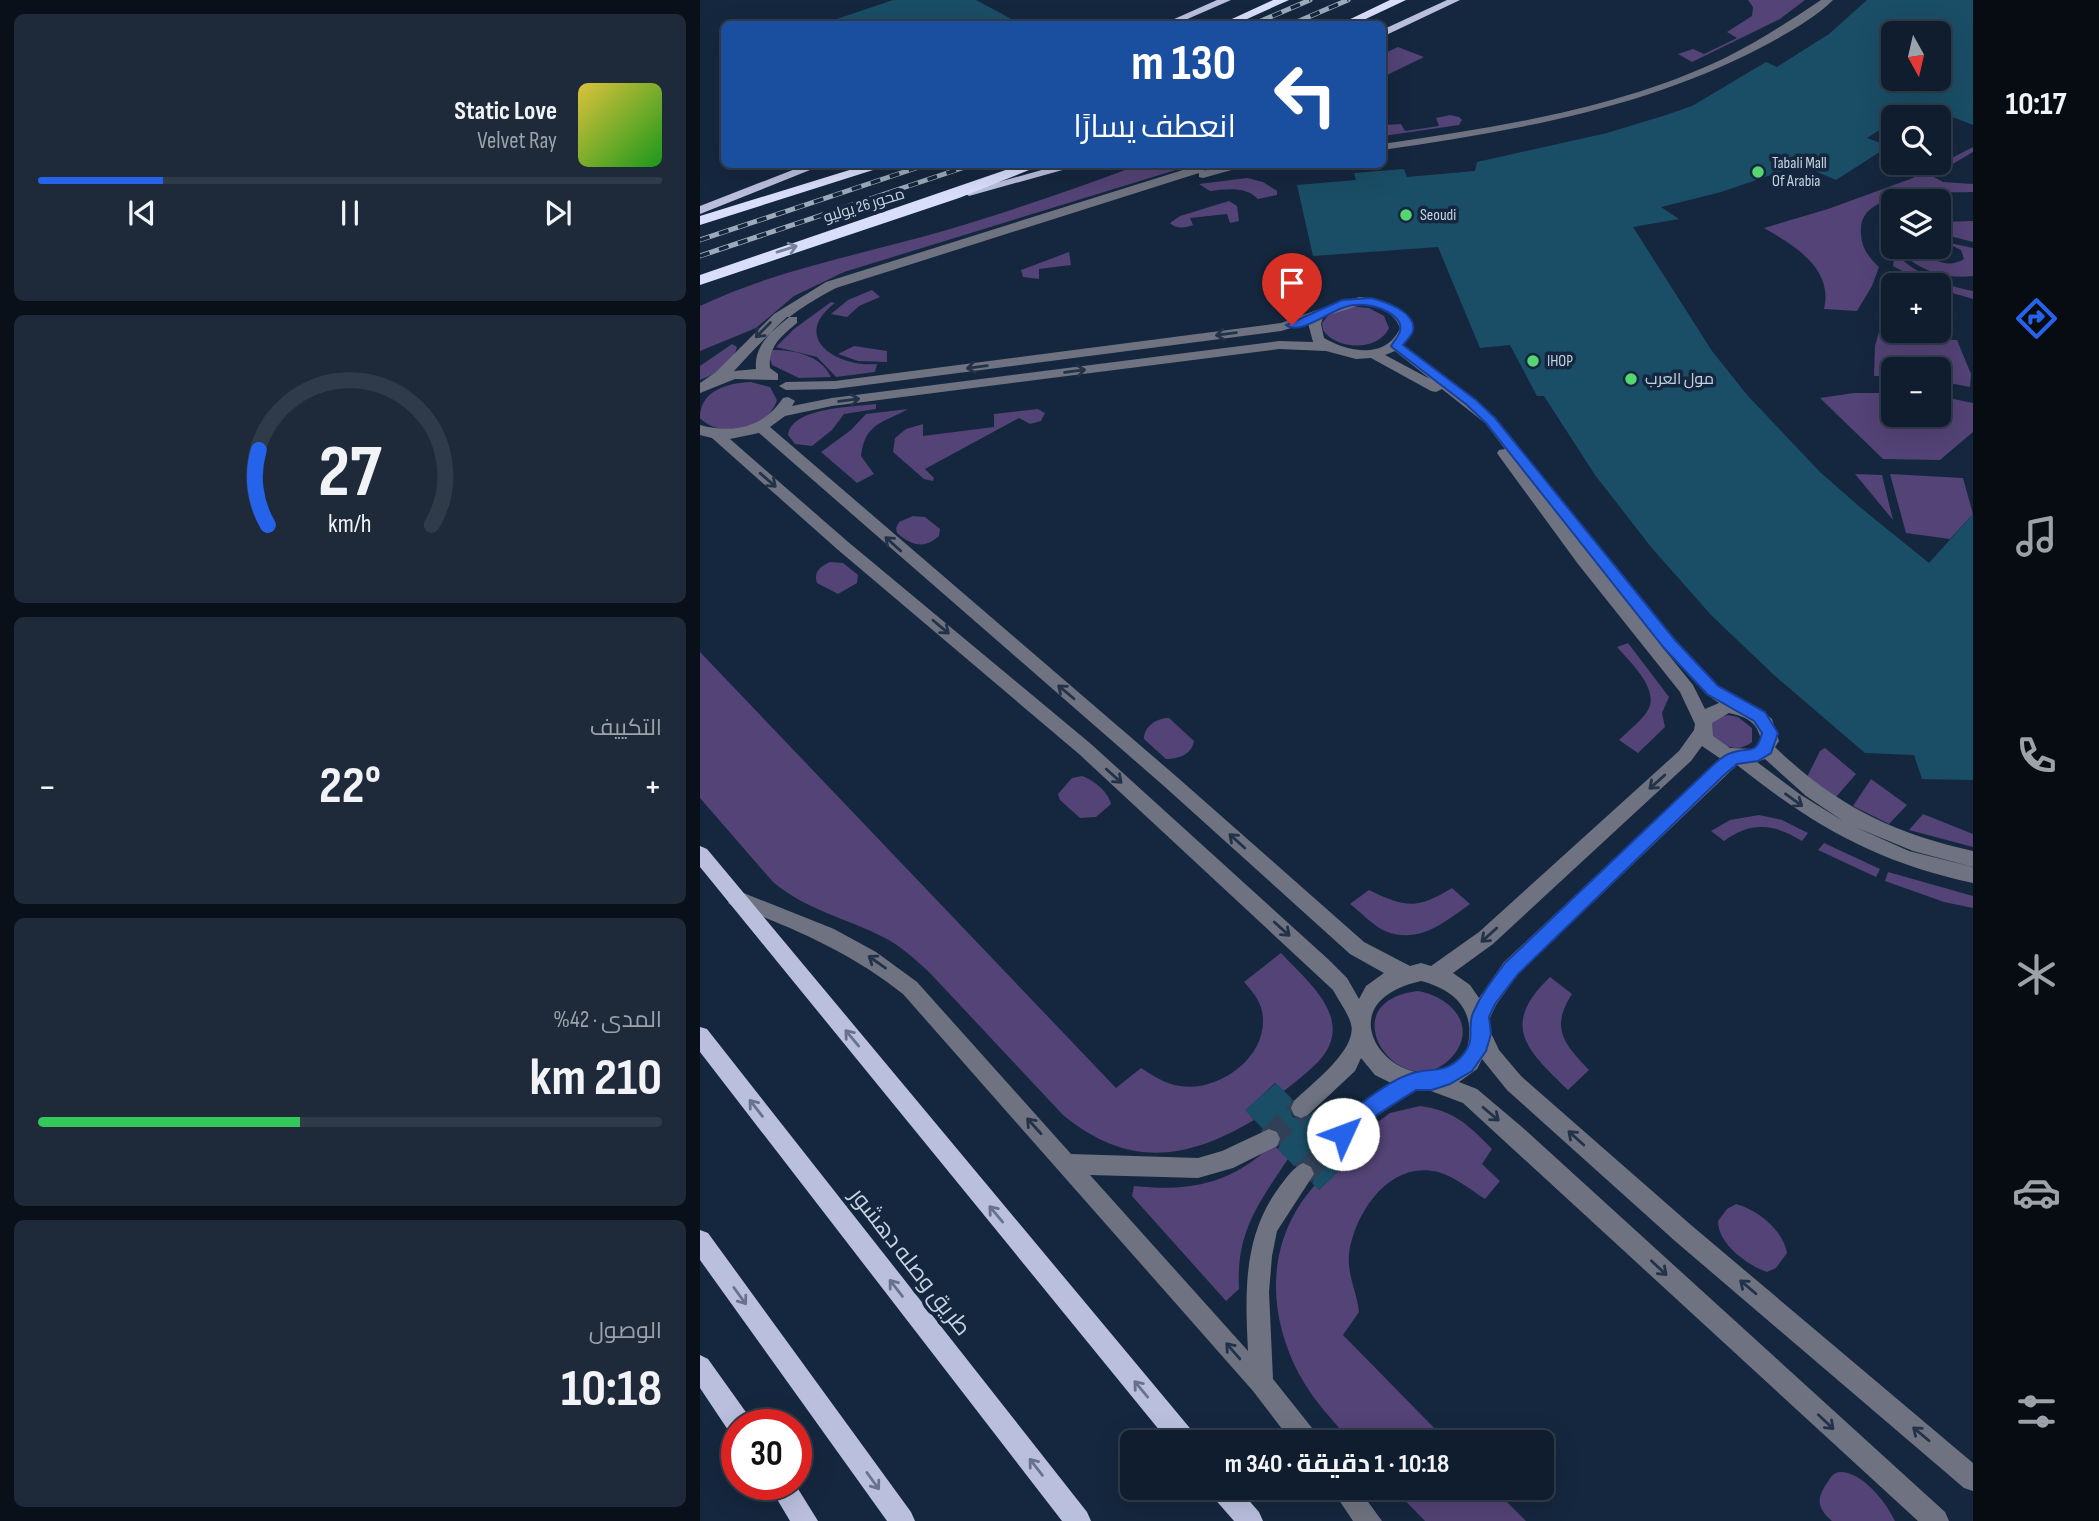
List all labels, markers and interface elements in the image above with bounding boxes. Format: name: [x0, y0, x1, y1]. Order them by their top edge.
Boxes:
north arrow: [1881, 21, 1951, 91]
map controls: [1881, 21, 1951, 427]
text: 130 m: [1131, 35, 1236, 94]
icon: left: [1260, 49, 1351, 140]
text: 10:17: [2006, 85, 2066, 124]
text: Static Love: [454, 96, 557, 127]
button: search: [1881, 105, 1951, 175]
text: انعطف يسارًا: [1073, 108, 1236, 147]
text: Velvet Ray: [477, 127, 557, 155]
place label: Tabali Mall Of Arabia: [1772, 154, 1827, 191]
marker: Tabali Mall Of Arabia: [1750, 164, 1766, 180]
street label: محور 26 يوليو: [821, 185, 907, 227]
button: layers: [1881, 189, 1951, 259]
icon: previous: [123, 194, 161, 232]
icon: pause: [331, 194, 369, 232]
icon: next: [539, 194, 577, 232]
place label: Seoudi: [1420, 206, 1456, 225]
marker: Seoudi: [1398, 207, 1414, 223]
one-way arrow: [776, 241, 798, 254]
pin: [1262, 253, 1322, 325]
icon: arrive: [1273, 264, 1311, 302]
button: +: [1881, 273, 1951, 343]
icon: directions: [2012, 294, 2061, 343]
one-way arrow: [755, 322, 772, 339]
one-way arrow: [1216, 328, 1238, 341]
place label: IHOP: [1547, 352, 1573, 371]
marker: IHOP: [1525, 353, 1541, 369]
button: −: [1881, 357, 1951, 427]
one-way arrow: [966, 360, 988, 373]
one-way arrow: [1063, 365, 1086, 378]
place label: مول العرب: [1645, 370, 1714, 389]
marker: مول العرب: [1623, 371, 1639, 387]
one-way arrow: [837, 394, 860, 407]
text: 27: [318, 430, 382, 518]
one-way arrow: [759, 472, 777, 488]
text: km/h: [328, 509, 372, 540]
icon: music: [2012, 512, 2061, 561]
one-way arrow: [885, 535, 902, 552]
one-way arrow: [932, 619, 950, 635]
one-way arrow: [1057, 684, 1075, 699]
text: التكييف: [590, 714, 662, 742]
icon: phone: [2012, 731, 2061, 780]
text: 22°: [319, 755, 381, 818]
text: −: [38, 765, 57, 810]
text: +: [643, 765, 662, 810]
one-way arrow: [1105, 767, 1122, 784]
one-way arrow: [1648, 774, 1666, 790]
one-way arrow: [1784, 793, 1803, 807]
one-way arrow: [1228, 833, 1246, 849]
one-way arrow: [1273, 921, 1291, 937]
one-way arrow: [1481, 927, 1498, 944]
icon: climate: [2012, 950, 2061, 999]
one-way arrow: [868, 955, 887, 969]
text: المدى · 42%: [553, 1006, 662, 1034]
one-way arrow: [844, 1030, 859, 1048]
text: 210 km: [529, 1047, 662, 1110]
position arrow: [1306, 1097, 1380, 1171]
one-way arrow: [749, 1100, 764, 1118]
one-way arrow: [1482, 1106, 1500, 1122]
one-way arrow: [1026, 1117, 1042, 1135]
one-way arrow: [1567, 1130, 1585, 1146]
icon: car: [2012, 1168, 2061, 1217]
street label: طريق وصله دهشور: [842, 1181, 976, 1342]
one-way arrow: [989, 1205, 1004, 1223]
one-way arrow: [1650, 1259, 1667, 1276]
one-way arrow: [889, 1279, 904, 1297]
one-way arrow: [1739, 1279, 1757, 1295]
one-way arrow: [733, 1286, 747, 1305]
text: الوصول: [589, 1317, 662, 1345]
one-way arrow: [1225, 1342, 1241, 1360]
text: 10:18: [561, 1358, 662, 1421]
one-way arrow: [1133, 1381, 1149, 1399]
icon: filters: [2012, 1387, 2061, 1436]
speed limit sign: 30: [721, 1409, 812, 1500]
one-way arrow: [1817, 1413, 1834, 1430]
one-way arrow: [1912, 1426, 1930, 1442]
text: 10:18 · 1 دقيقة · 340 m: [1225, 1449, 1449, 1480]
one-way arrow: [1029, 1459, 1044, 1477]
one-way arrow: [866, 1471, 880, 1490]

